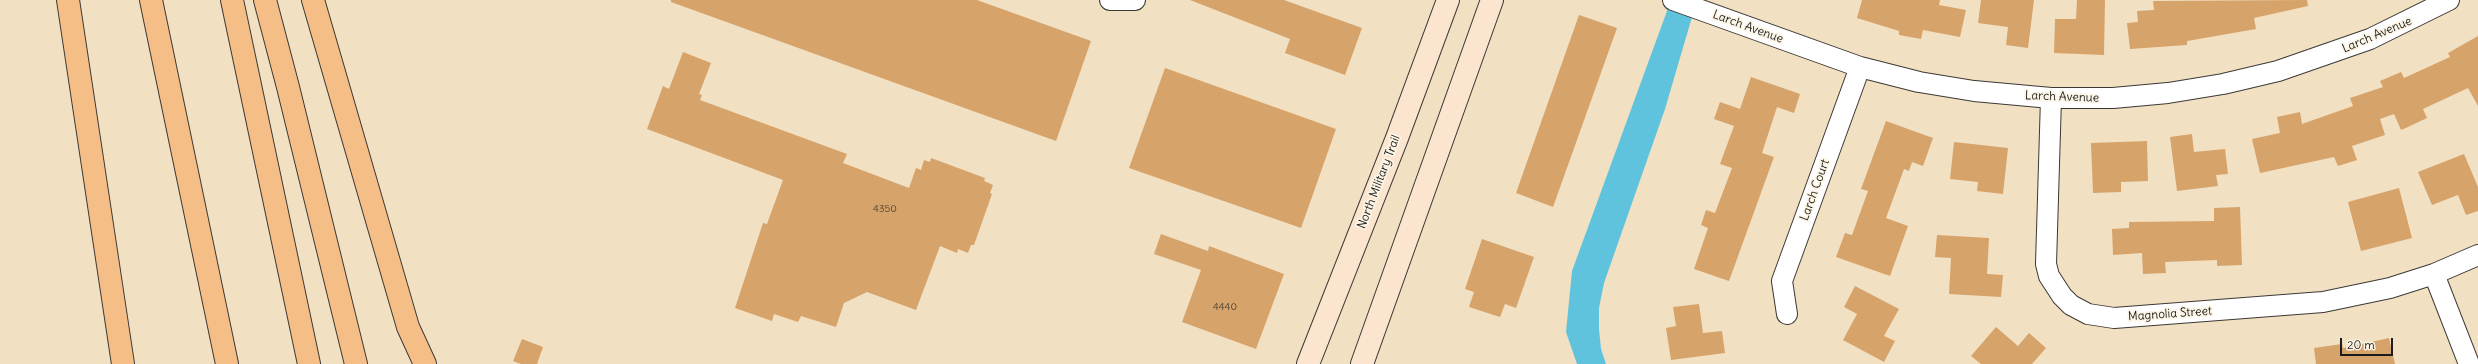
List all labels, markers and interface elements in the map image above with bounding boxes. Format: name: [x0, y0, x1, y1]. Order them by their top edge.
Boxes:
street label: Larch Avenue: [1711, 8, 1785, 46]
street label: Larch Avenue: [2340, 14, 2414, 56]
street label: Larch Avenue: [2025, 89, 2099, 105]
street label: North Military Trail: [1354, 133, 1404, 231]
street label: Larch Court: [1797, 157, 1833, 223]
house number: 4350: [873, 203, 897, 215]
house number: 4440: [1213, 301, 1237, 313]
street label: Magnolia Street: [2128, 304, 2212, 324]
scale bar: [2342, 330, 2395, 356]
text: 20 m: [2347, 337, 2375, 352]

